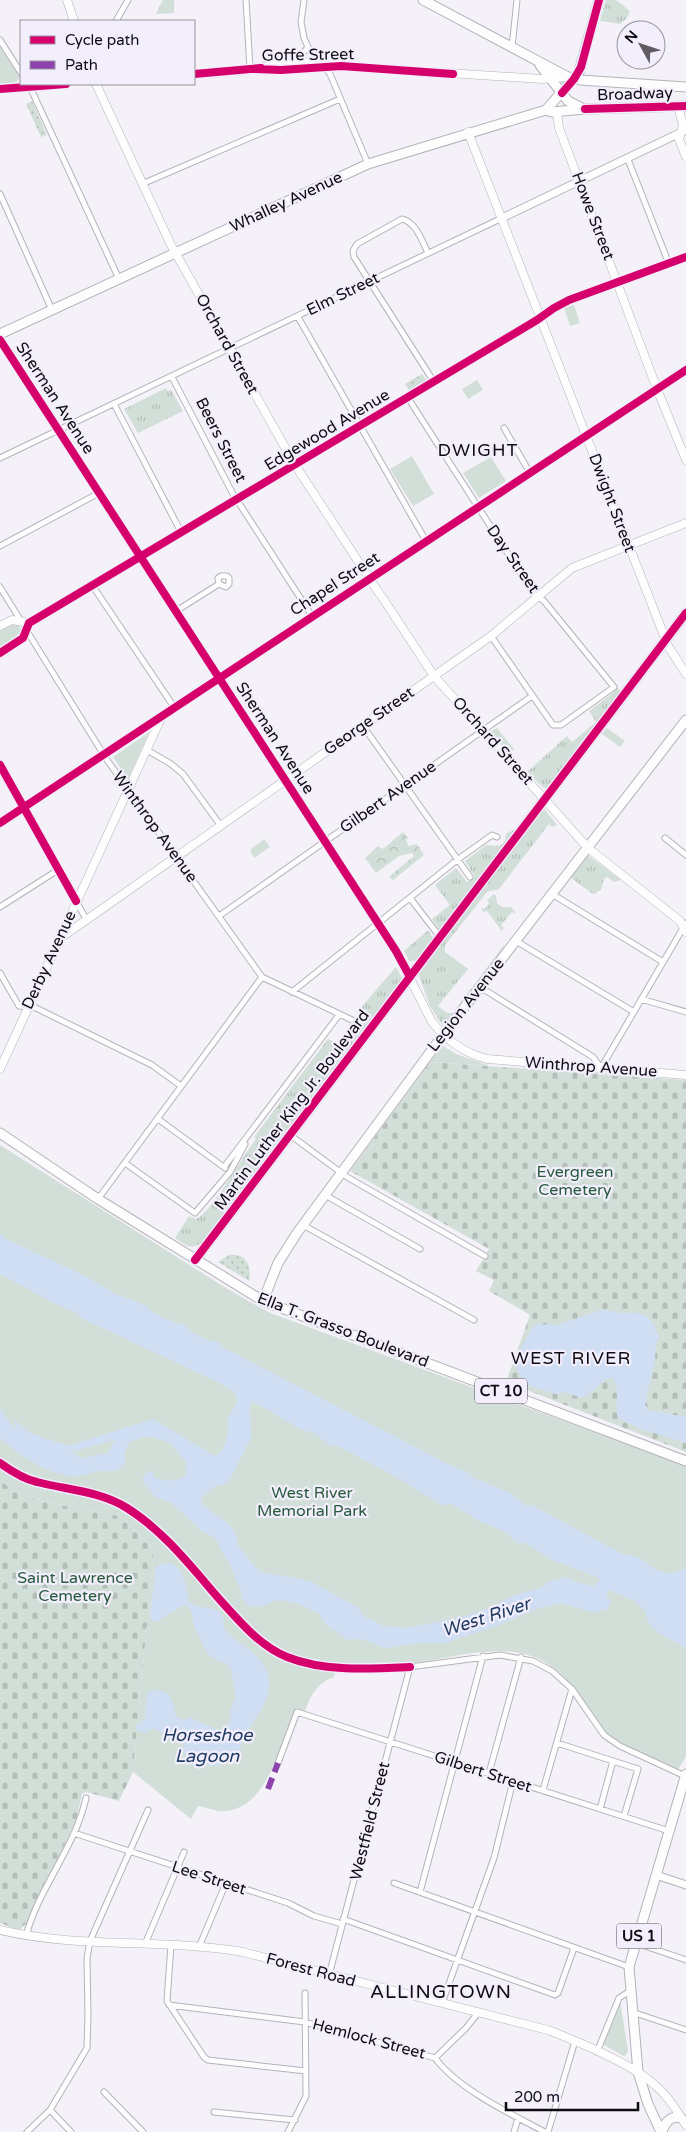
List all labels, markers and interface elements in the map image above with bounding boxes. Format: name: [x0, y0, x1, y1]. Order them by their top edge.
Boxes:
legend: [20, 20, 195, 85]
north arrow: [616, 20, 666, 70]
text: N: [621, 27, 642, 47]
text: Cycle path: [65, 31, 139, 49]
street label: Goffe Street: [262, 44, 354, 66]
text: Path: [65, 56, 98, 74]
street label: Broadway: [597, 83, 674, 105]
street label: Whalley Avenue: [227, 167, 345, 237]
street label: Howe Street: [567, 169, 619, 263]
street label: Elm Street: [303, 268, 383, 320]
street label: Orchard Street: [191, 290, 263, 398]
street label: Sherman Avenue: [11, 338, 99, 458]
street label: Edgewood Avenue: [261, 385, 393, 475]
street label: Beers Street: [191, 394, 251, 486]
district label: DWIGHT: [437, 439, 519, 461]
street label: Dwight Street: [584, 451, 640, 555]
street label: Day Street: [482, 521, 544, 597]
street label: Chapel Street: [286, 548, 384, 620]
street label: Sherman Avenue: [231, 678, 319, 798]
street label: George Street: [320, 682, 418, 760]
street label: Orchard Street: [448, 693, 538, 789]
street label: Gilbert Avenue: [336, 756, 440, 838]
street label: Winthrop Avenue: [108, 768, 202, 886]
street label: Derby Avenue: [17, 907, 81, 1013]
street label: Legion Avenue: [423, 954, 509, 1056]
street label: Martin Luther King Jr. Boulevard: [210, 1006, 374, 1214]
street label: Winthrop Avenue: [524, 1052, 658, 1082]
park label: Evergreen Cemetery: [536, 1162, 614, 1200]
street label: Ella T. Grasso Boulevard: [255, 1288, 431, 1372]
district label: WEST RIVER: [511, 1347, 631, 1369]
road number: CT 10: [475, 1378, 527, 1404]
park label: West River Memorial Park: [257, 1483, 367, 1521]
park label: Saint Lawrence Cemetery: [17, 1568, 133, 1606]
water label: West River: [439, 1592, 535, 1642]
water label: Horseshoe Lagoon: [162, 1724, 253, 1767]
street label: Gilbert Street: [432, 1747, 534, 1797]
street label: Westfield Street: [346, 1760, 394, 1882]
street label: Lee Street: [169, 1857, 249, 1899]
road number: US 1: [616, 1924, 662, 1948]
street label: Forest Road: [264, 1948, 358, 1992]
district label: ALLINGTOWN: [370, 1981, 512, 2003]
street label: Hemlock Street: [310, 2014, 428, 2064]
scale bar: [506, 2080, 638, 2112]
text: 200 m: [514, 2088, 560, 2106]

